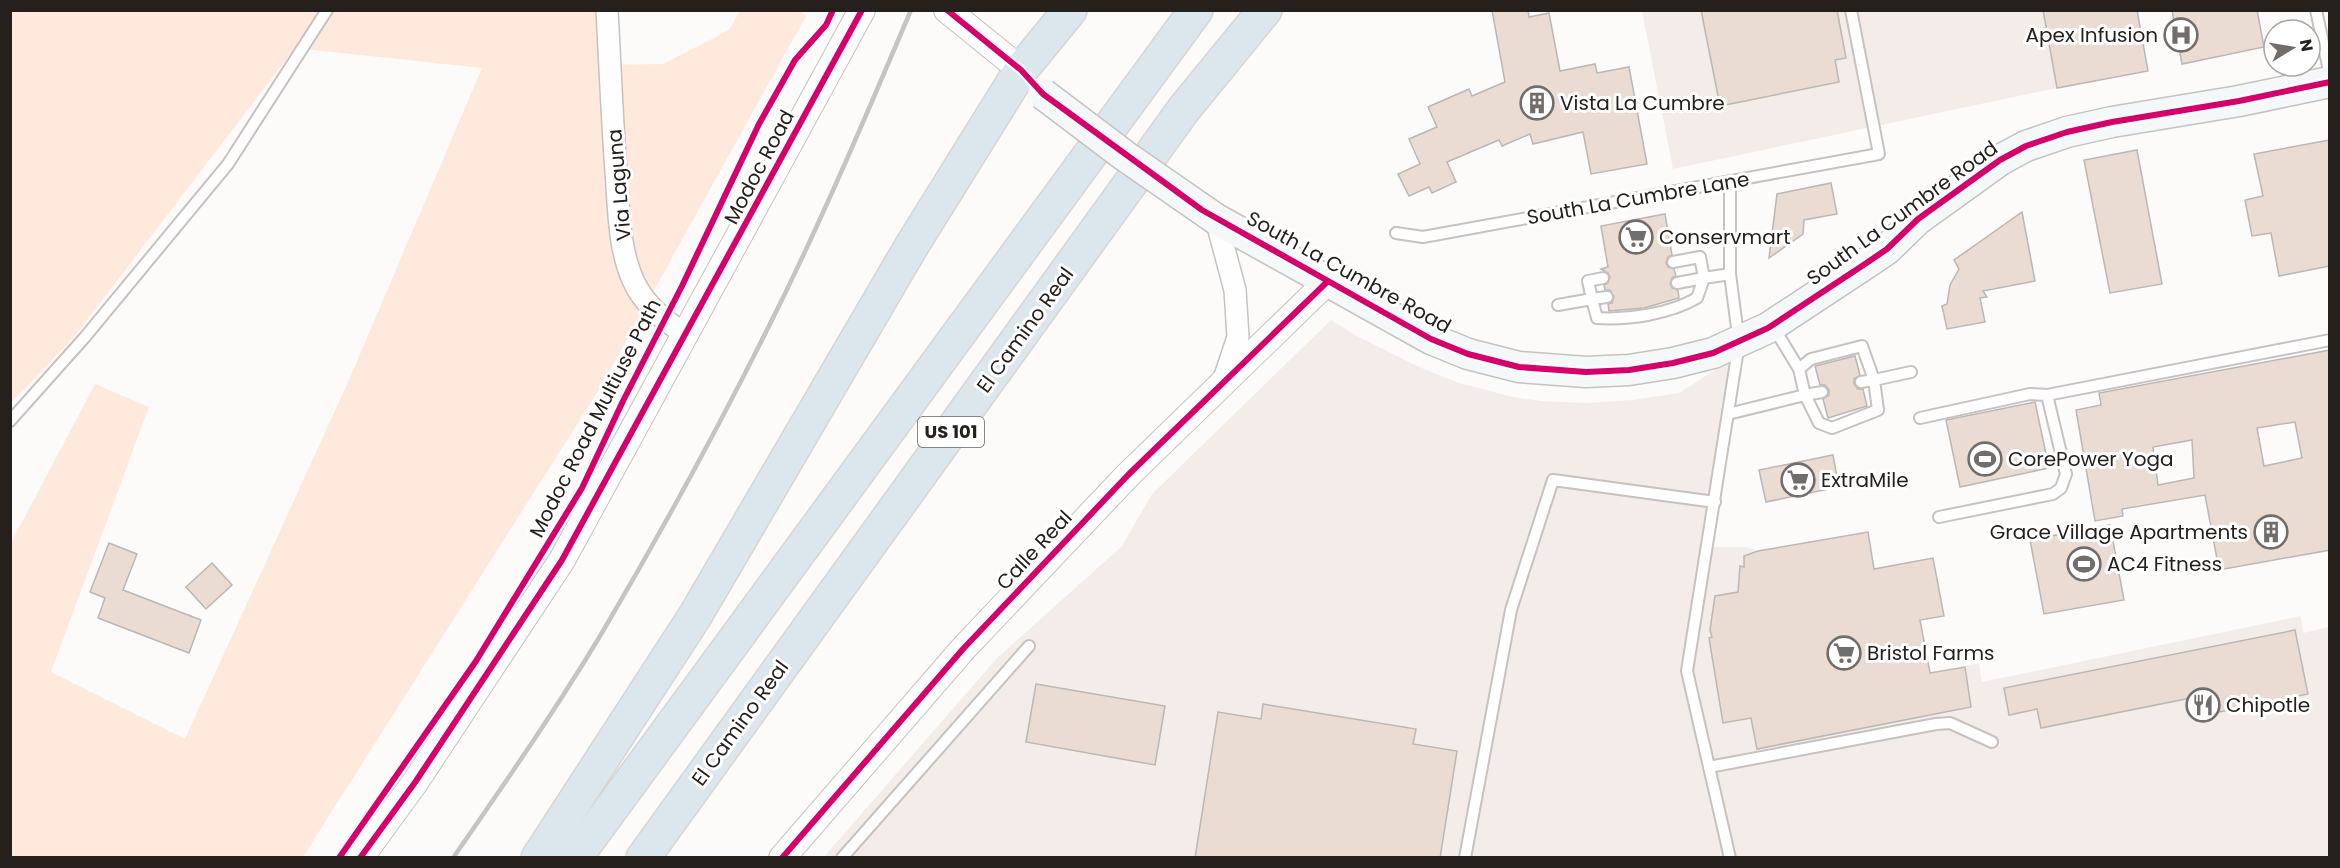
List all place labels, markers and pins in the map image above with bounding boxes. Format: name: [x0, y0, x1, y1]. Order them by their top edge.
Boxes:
hospital icon: Apex Infusion: [2163, 17, 2199, 53]
place label: Apex Infusion: [2026, 21, 2158, 49]
building icon: Vista La Cumbre: [1519, 85, 1555, 121]
place label: Vista La Cumbre: [1560, 89, 1725, 117]
supermarket icon: Conservmart: [1618, 219, 1654, 255]
place label: Conservmart: [1659, 223, 1790, 251]
sports icon: CorePower Yoga: [1967, 441, 2003, 477]
place label: CorePower Yoga: [2008, 445, 2174, 473]
supermarket icon: ExtraMile: [1780, 462, 1816, 498]
place label: ExtraMile: [1821, 466, 1909, 494]
building icon: Grace Village Apartments: [2253, 514, 2289, 550]
place label: Grace Village Apartments: [1990, 518, 2248, 546]
sports icon: AC4 Fitness: [2066, 546, 2102, 582]
place label: AC4 Fitness: [2107, 550, 2222, 578]
supermarket icon: Bristol Farms: [1826, 635, 1862, 671]
place label: Bristol Farms: [1867, 639, 1995, 667]
restaurant icon: Chipotle: [2185, 687, 2221, 723]
place label: Chipotle: [2226, 691, 2310, 719]

